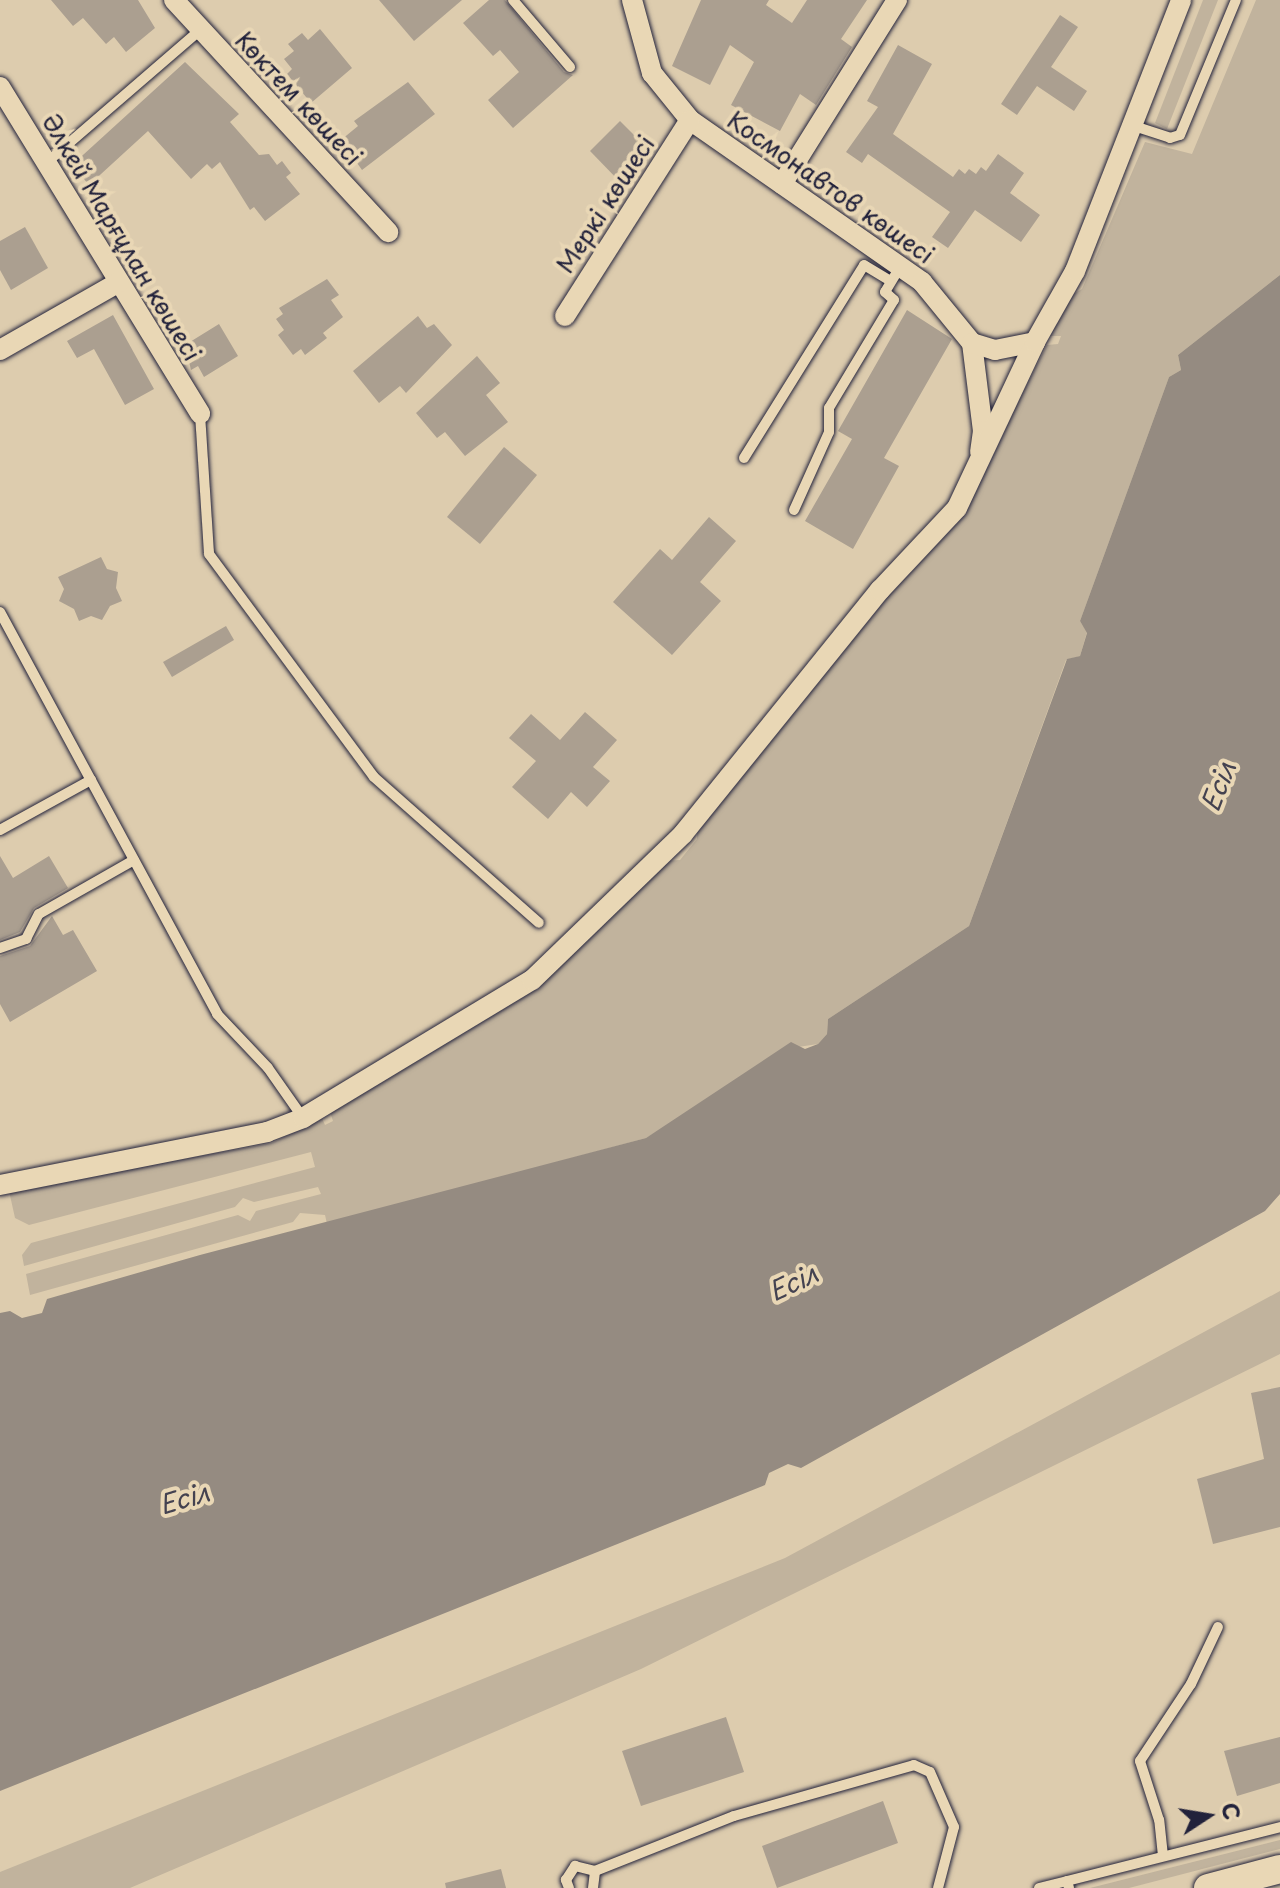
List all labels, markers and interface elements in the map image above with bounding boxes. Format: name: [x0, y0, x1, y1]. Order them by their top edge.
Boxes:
street label: Көктем көшесі: [229, 24, 369, 172]
street label: Космонавтов көшесі: [723, 105, 939, 269]
street label: Әлкей Марғұлан көшесі: [36, 108, 208, 366]
street label: Меркі көшесі: [550, 130, 660, 278]
water label: Есіл: [1194, 757, 1242, 815]
water label: Есіл: [764, 1257, 822, 1307]
water label: Есіл: [155, 1476, 213, 1520]
north arrow: [1168, 1776, 1248, 1856]
text: С: [1214, 1799, 1250, 1822]

